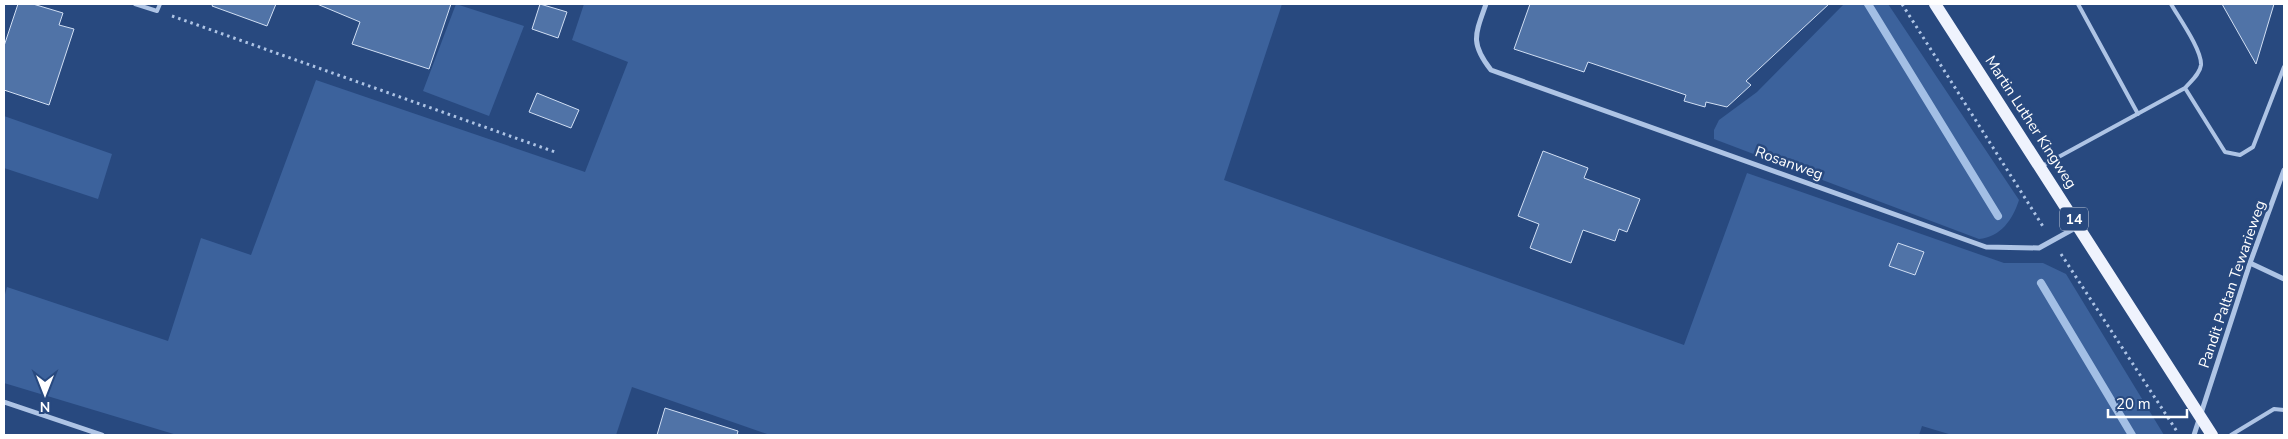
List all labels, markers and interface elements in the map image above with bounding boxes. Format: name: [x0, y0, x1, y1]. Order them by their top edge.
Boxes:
street label: Martin Luther Kingweg: [1981, 52, 2081, 192]
street label: Rosanweg: [1752, 141, 1826, 185]
street label: Pandit Paltan Tewarieweg: [2194, 197, 2270, 371]
road number: 14: [2060, 208, 2088, 230]
north arrow: [20, 369, 70, 419]
scale bar: [2108, 386, 2187, 418]
text: 20 m: [2116, 394, 2151, 414]
text: N: [40, 397, 50, 416]

